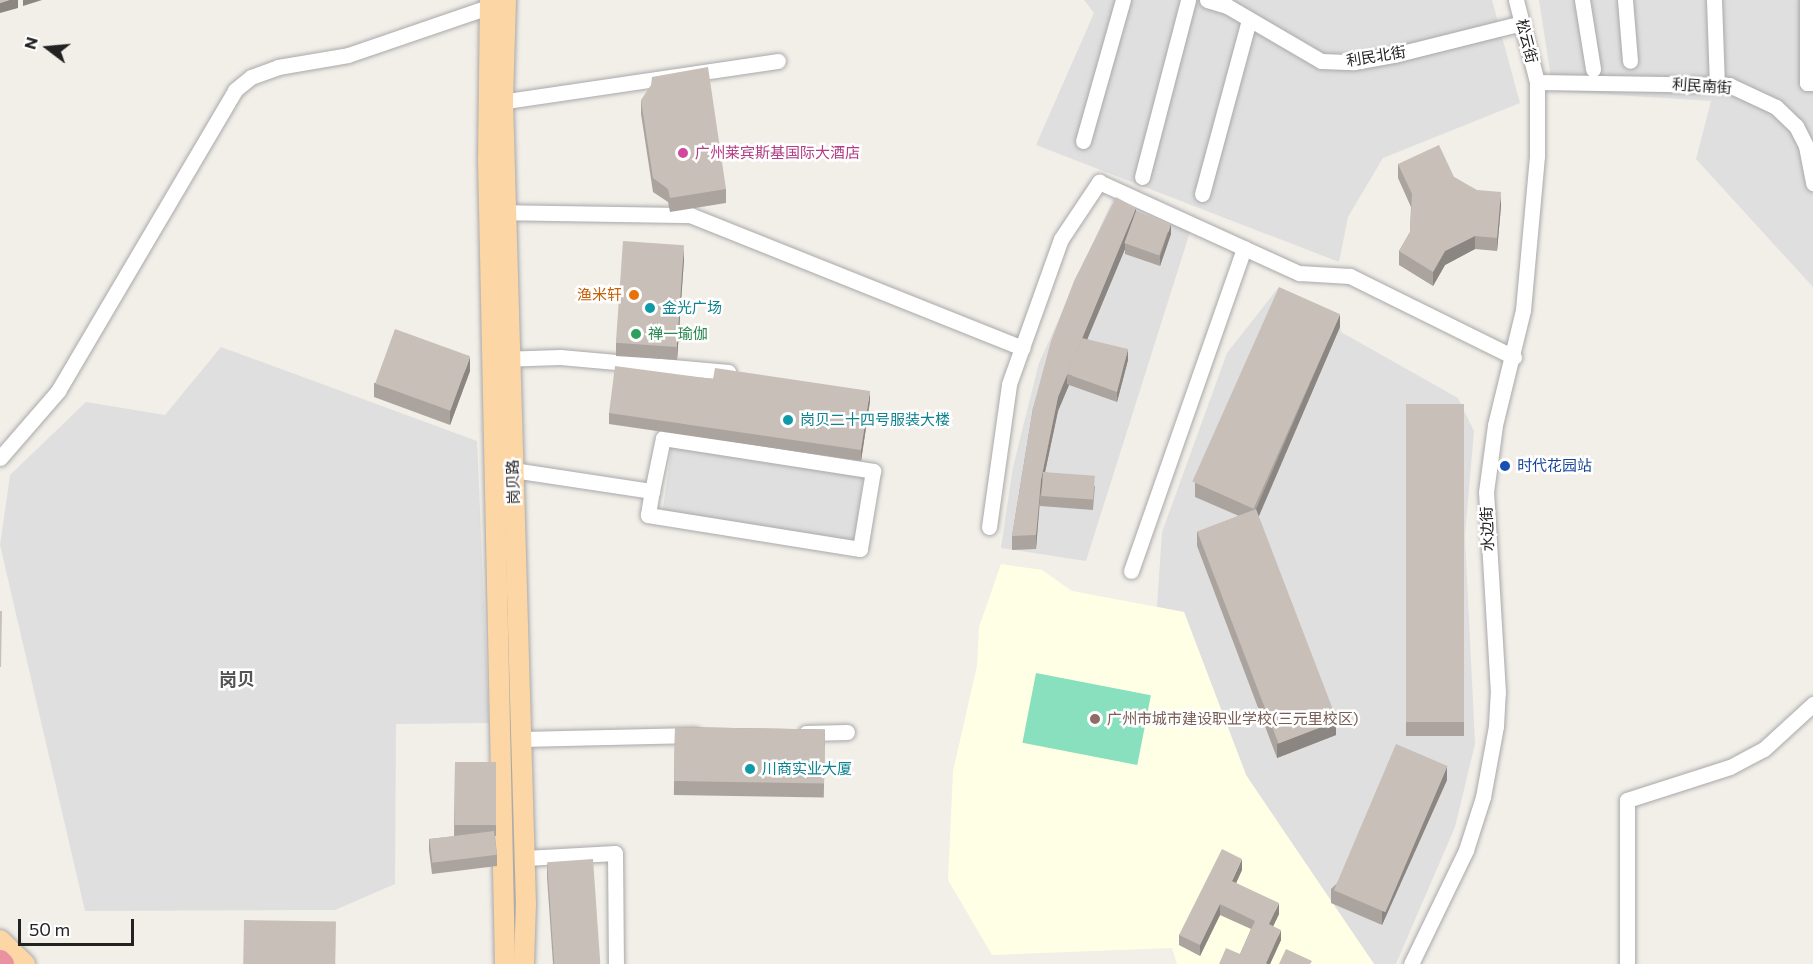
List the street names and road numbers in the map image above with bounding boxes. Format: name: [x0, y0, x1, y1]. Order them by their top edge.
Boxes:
street label: 松云街: [1513, 17, 1541, 65]
street label: 利民北街: [1345, 42, 1407, 70]
street label: 利民南街: [1671, 75, 1733, 97]
street label: 岗贝路: [503, 459, 523, 505]
street label: 水边街: [1477, 506, 1497, 552]

